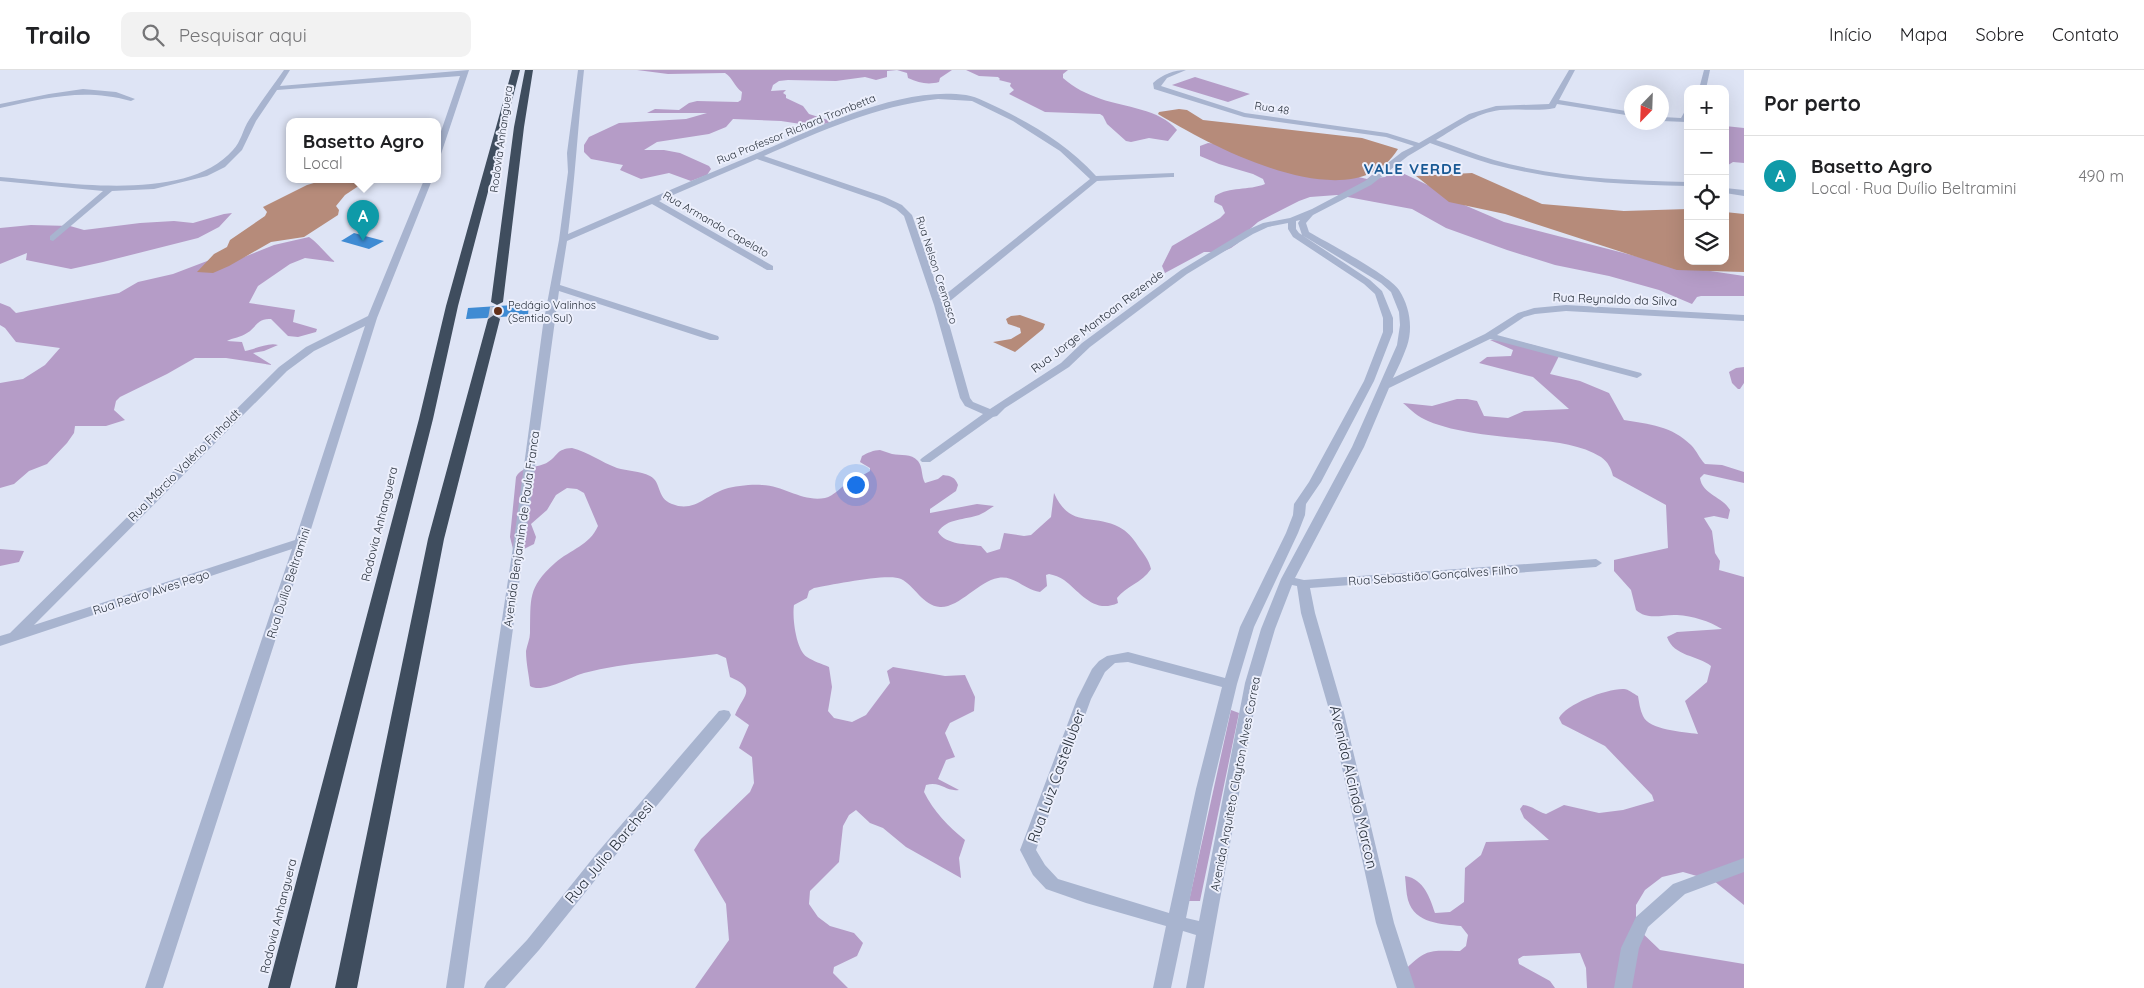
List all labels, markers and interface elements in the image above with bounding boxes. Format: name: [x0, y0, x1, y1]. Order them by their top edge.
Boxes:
search box: [121, 12, 471, 57]
text: Trailo: [25, 20, 91, 50]
icon: search: [139, 21, 167, 49]
text: Pesquisar aqui: [179, 23, 307, 47]
text: Início: [1829, 23, 1872, 46]
text: Mapa: [1900, 23, 1947, 46]
text: Sobre: [1975, 23, 2024, 46]
text: Contato: [2052, 23, 2119, 46]
street label: Rodovia Anhanguera: [487, 85, 515, 193]
north arrow: [1624, 85, 1669, 130]
map controls: [1684, 85, 1729, 265]
button: +: [1684, 85, 1729, 130]
text: Por perto: [1764, 90, 1861, 116]
street label: Rua Professor Richard Trombetta: [715, 91, 877, 167]
street label: Rua 48: [1254, 98, 1290, 118]
popup: [286, 118, 441, 183]
text: Basetto Agro: [303, 129, 424, 153]
button: −: [1684, 130, 1729, 175]
text: Local: [303, 153, 343, 173]
text: Basetto Agro: [1811, 154, 1932, 178]
district label: VALE VERDE: [1364, 159, 1462, 178]
text: A: [1775, 166, 1785, 186]
text: 490 m: [2078, 166, 2124, 186]
button: locate: [1684, 175, 1729, 220]
text: Local · Rua Duílio Beltramini: [1811, 178, 2016, 198]
street label: Rua Armando Capelato: [660, 188, 772, 260]
pin: A: [347, 200, 379, 241]
street label: Rua Nelson Cremasco: [913, 214, 961, 326]
button: layers: [1684, 220, 1729, 265]
street label: Rua Jorge Mantoan Rezende: [1028, 266, 1166, 376]
street label: Rua Reynaldo da Silva: [1552, 289, 1678, 309]
place label: Pedágio Valinhos (Sentido Sul): [508, 298, 596, 325]
marker: Pedágio Valinhos (Sentido Sul): [492, 305, 504, 317]
street label: Rua Márcio Valério Finholdt: [125, 406, 243, 524]
street label: Avenida Benjamim de Paula Franca: [500, 430, 542, 628]
street label: Rodovia Anhanguera: [357, 465, 401, 583]
your location: [843, 472, 869, 498]
street label: Rua Duílio Beltramini: [263, 526, 313, 640]
street label: Rua Sebastião Gonçalves Filho: [1348, 562, 1518, 588]
street label: Rua Pedro Alves Pego: [91, 566, 211, 618]
street label: Avenida Arquiteto Clayton Alves Correa: [1207, 675, 1263, 893]
street label: Avenida Alcindo Marcon: [1326, 703, 1382, 871]
street label: Rua Luiz Castelluber: [1023, 706, 1089, 845]
street label: Rua Julio Barchesi: [561, 797, 657, 907]
street label: Rodovia Anhanguera: [256, 857, 300, 975]

